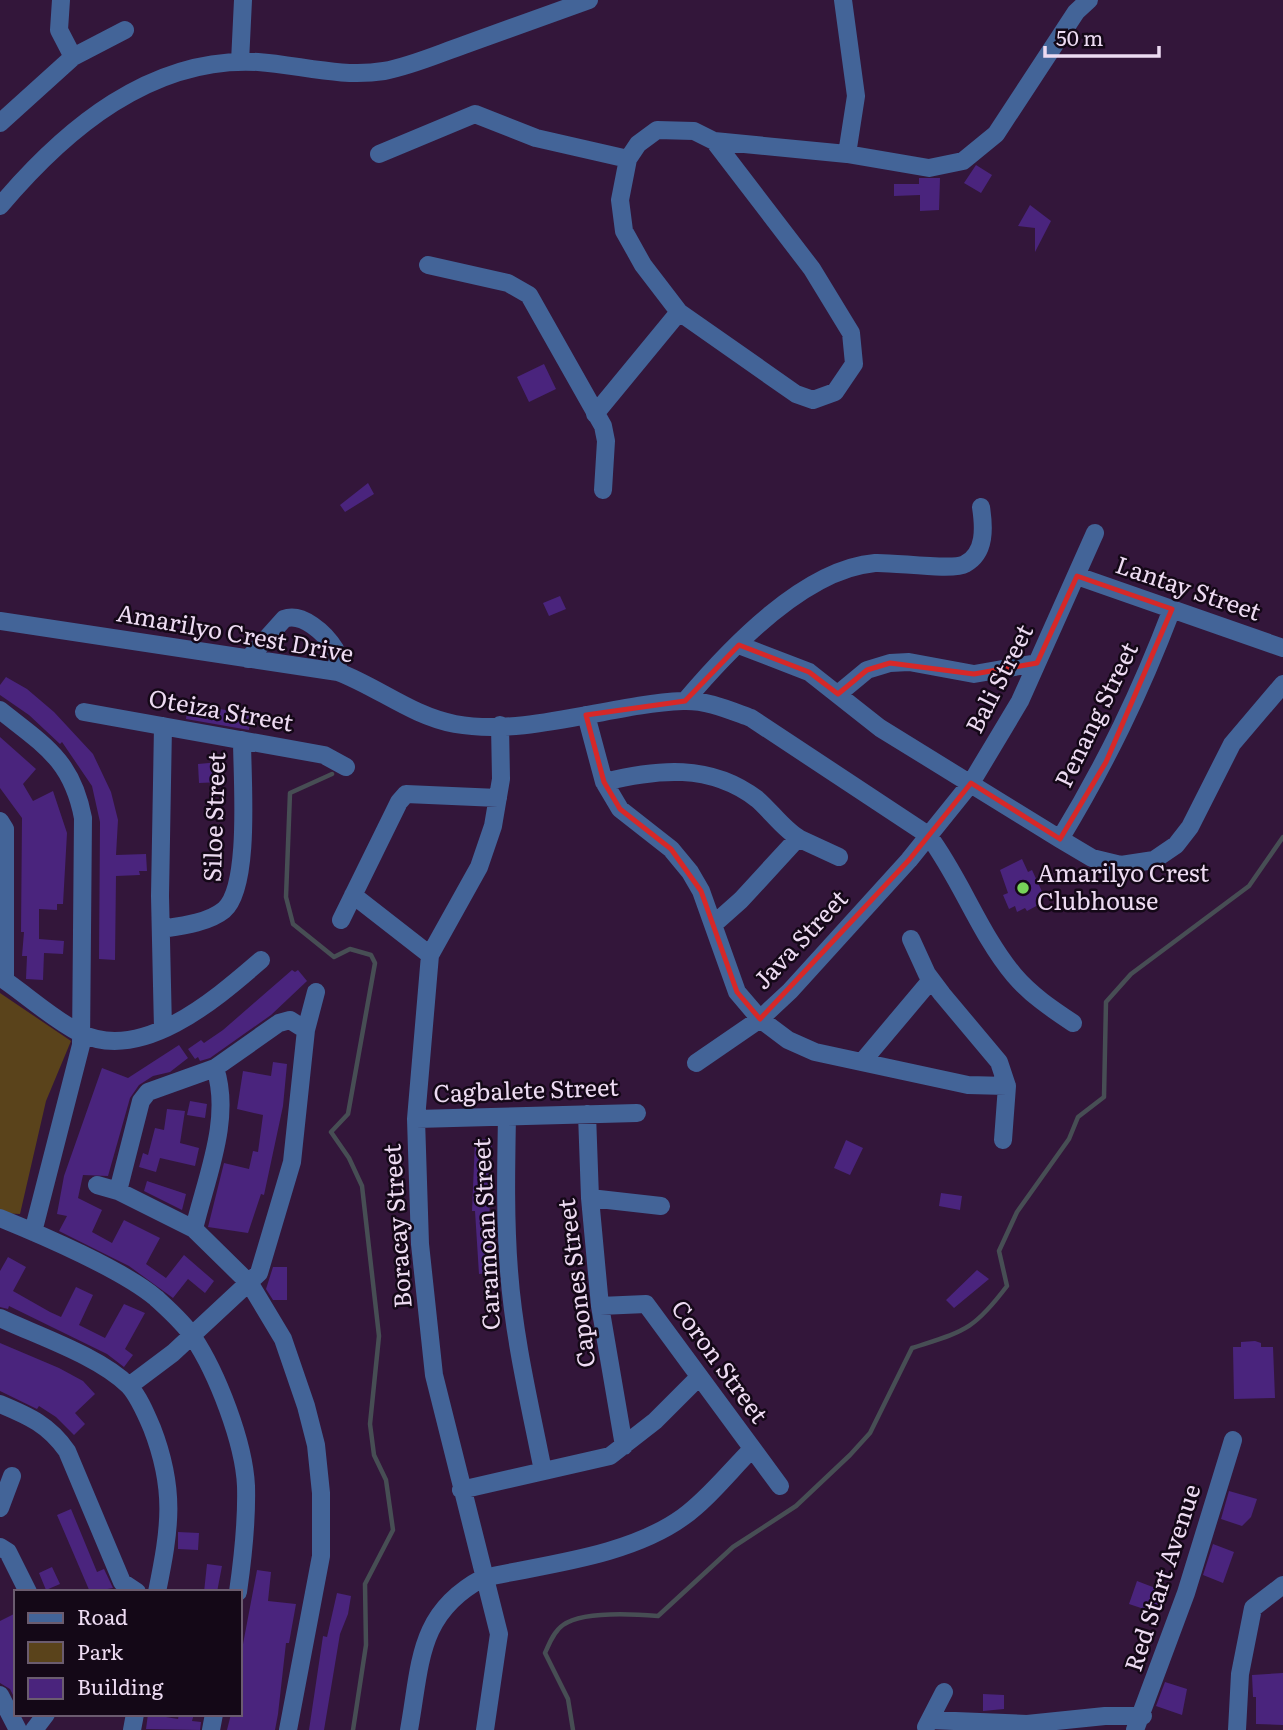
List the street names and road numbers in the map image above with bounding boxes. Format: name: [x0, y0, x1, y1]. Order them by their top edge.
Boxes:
street label: Lantay Street: [1111, 545, 1266, 628]
street label: Amarilyo Crest Drive: [114, 593, 357, 670]
street label: Bali Street: [955, 617, 1040, 739]
street label: Penang Street: [1044, 635, 1145, 793]
street label: Oteiza Street: [146, 679, 297, 739]
street label: Siloe Street: [193, 751, 232, 883]
street label: Java Street: [744, 881, 855, 996]
street label: Cagbalete Street: [433, 1068, 619, 1109]
street label: Caramoan Street: [462, 1137, 507, 1331]
street label: Boracay Street: [372, 1143, 419, 1310]
street label: Capones Street: [547, 1196, 602, 1370]
street label: Coron Street: [664, 1292, 778, 1430]
street label: Red Start Avenue: [1114, 1479, 1207, 1675]

